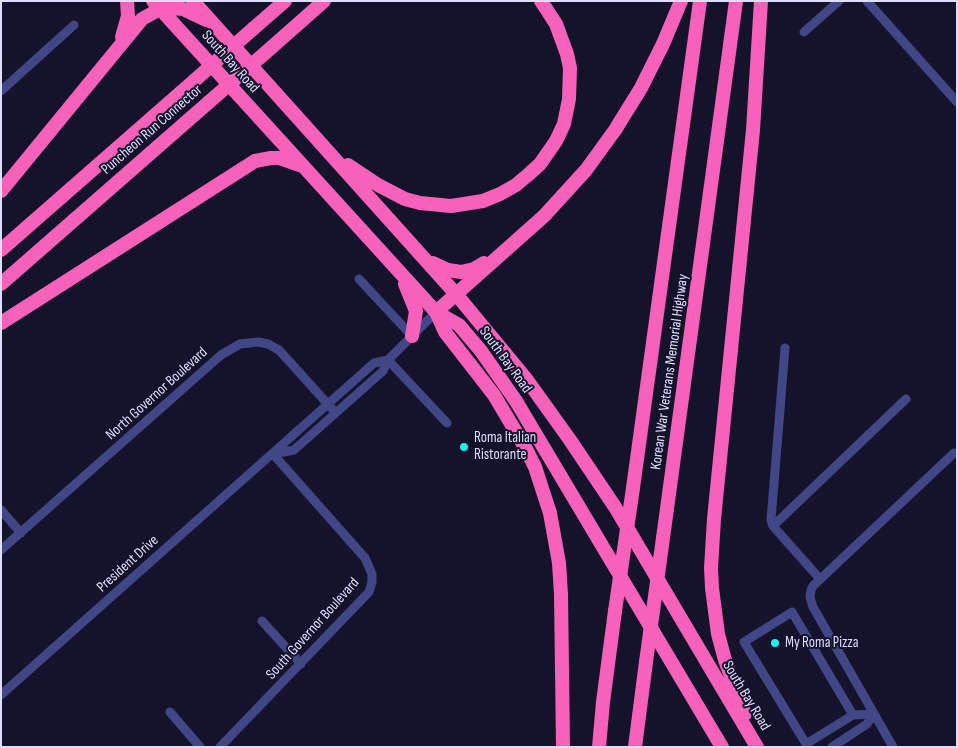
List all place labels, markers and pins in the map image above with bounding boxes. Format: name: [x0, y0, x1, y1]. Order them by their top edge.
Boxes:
place label: Roma Italian Ristorante: [474, 429, 536, 464]
marker: Roma Italian Ristorante: [458, 441, 470, 453]
place label: My Roma Pizza: [785, 634, 859, 652]
marker: My Roma Pizza: [769, 637, 781, 649]

